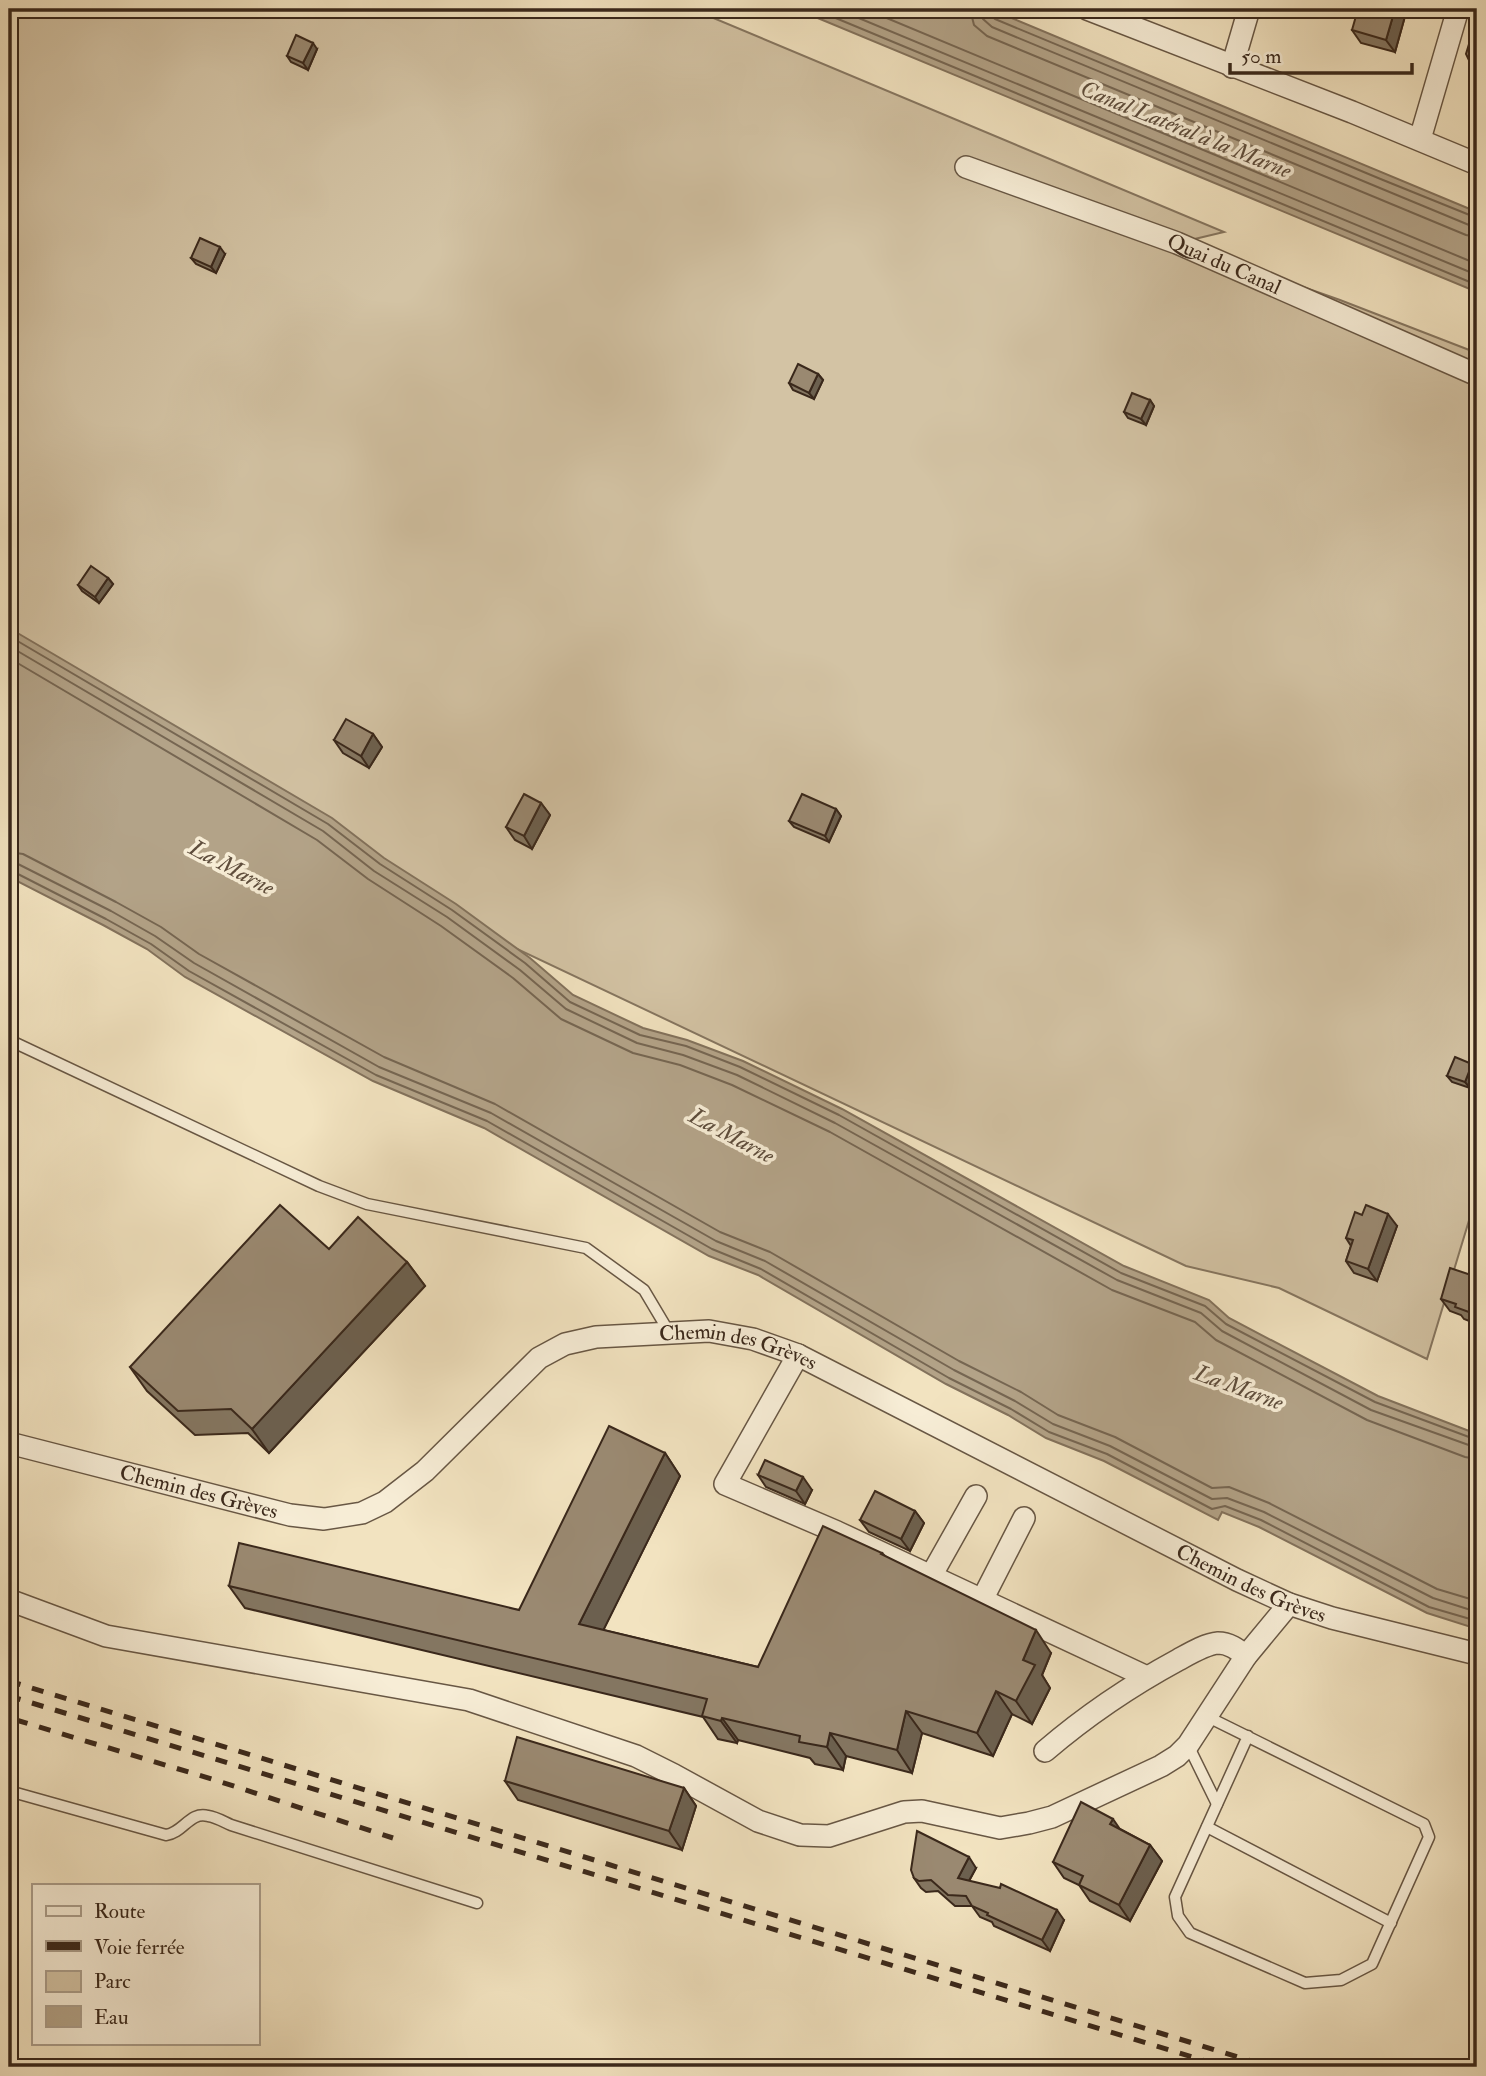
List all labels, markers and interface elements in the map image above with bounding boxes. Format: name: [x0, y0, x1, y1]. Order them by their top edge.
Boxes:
scale bar: [1230, 32, 1412, 76]
text: 50 m: [1241, 43, 1282, 70]
water label: Canal Latéral à la Marne: [1076, 74, 1296, 185]
street label: Quai du Canal: [1164, 228, 1286, 301]
water label: La Marne: [183, 833, 280, 902]
water label: La Marne: [683, 1101, 780, 1170]
street label: Chemin des Grèves: [658, 1318, 821, 1376]
water label: La Marne: [1190, 1358, 1287, 1417]
street label: Chemin des Grèves: [117, 1459, 281, 1525]
street label: Chemin des Grèves: [1171, 1538, 1329, 1629]
legend: [32, 1884, 259, 2044]
text: Route: [94, 1898, 146, 1925]
text: Voie ferrée: [94, 1934, 185, 1961]
text: Parc: [94, 1968, 131, 1995]
text: Eau: [94, 2004, 129, 2031]

